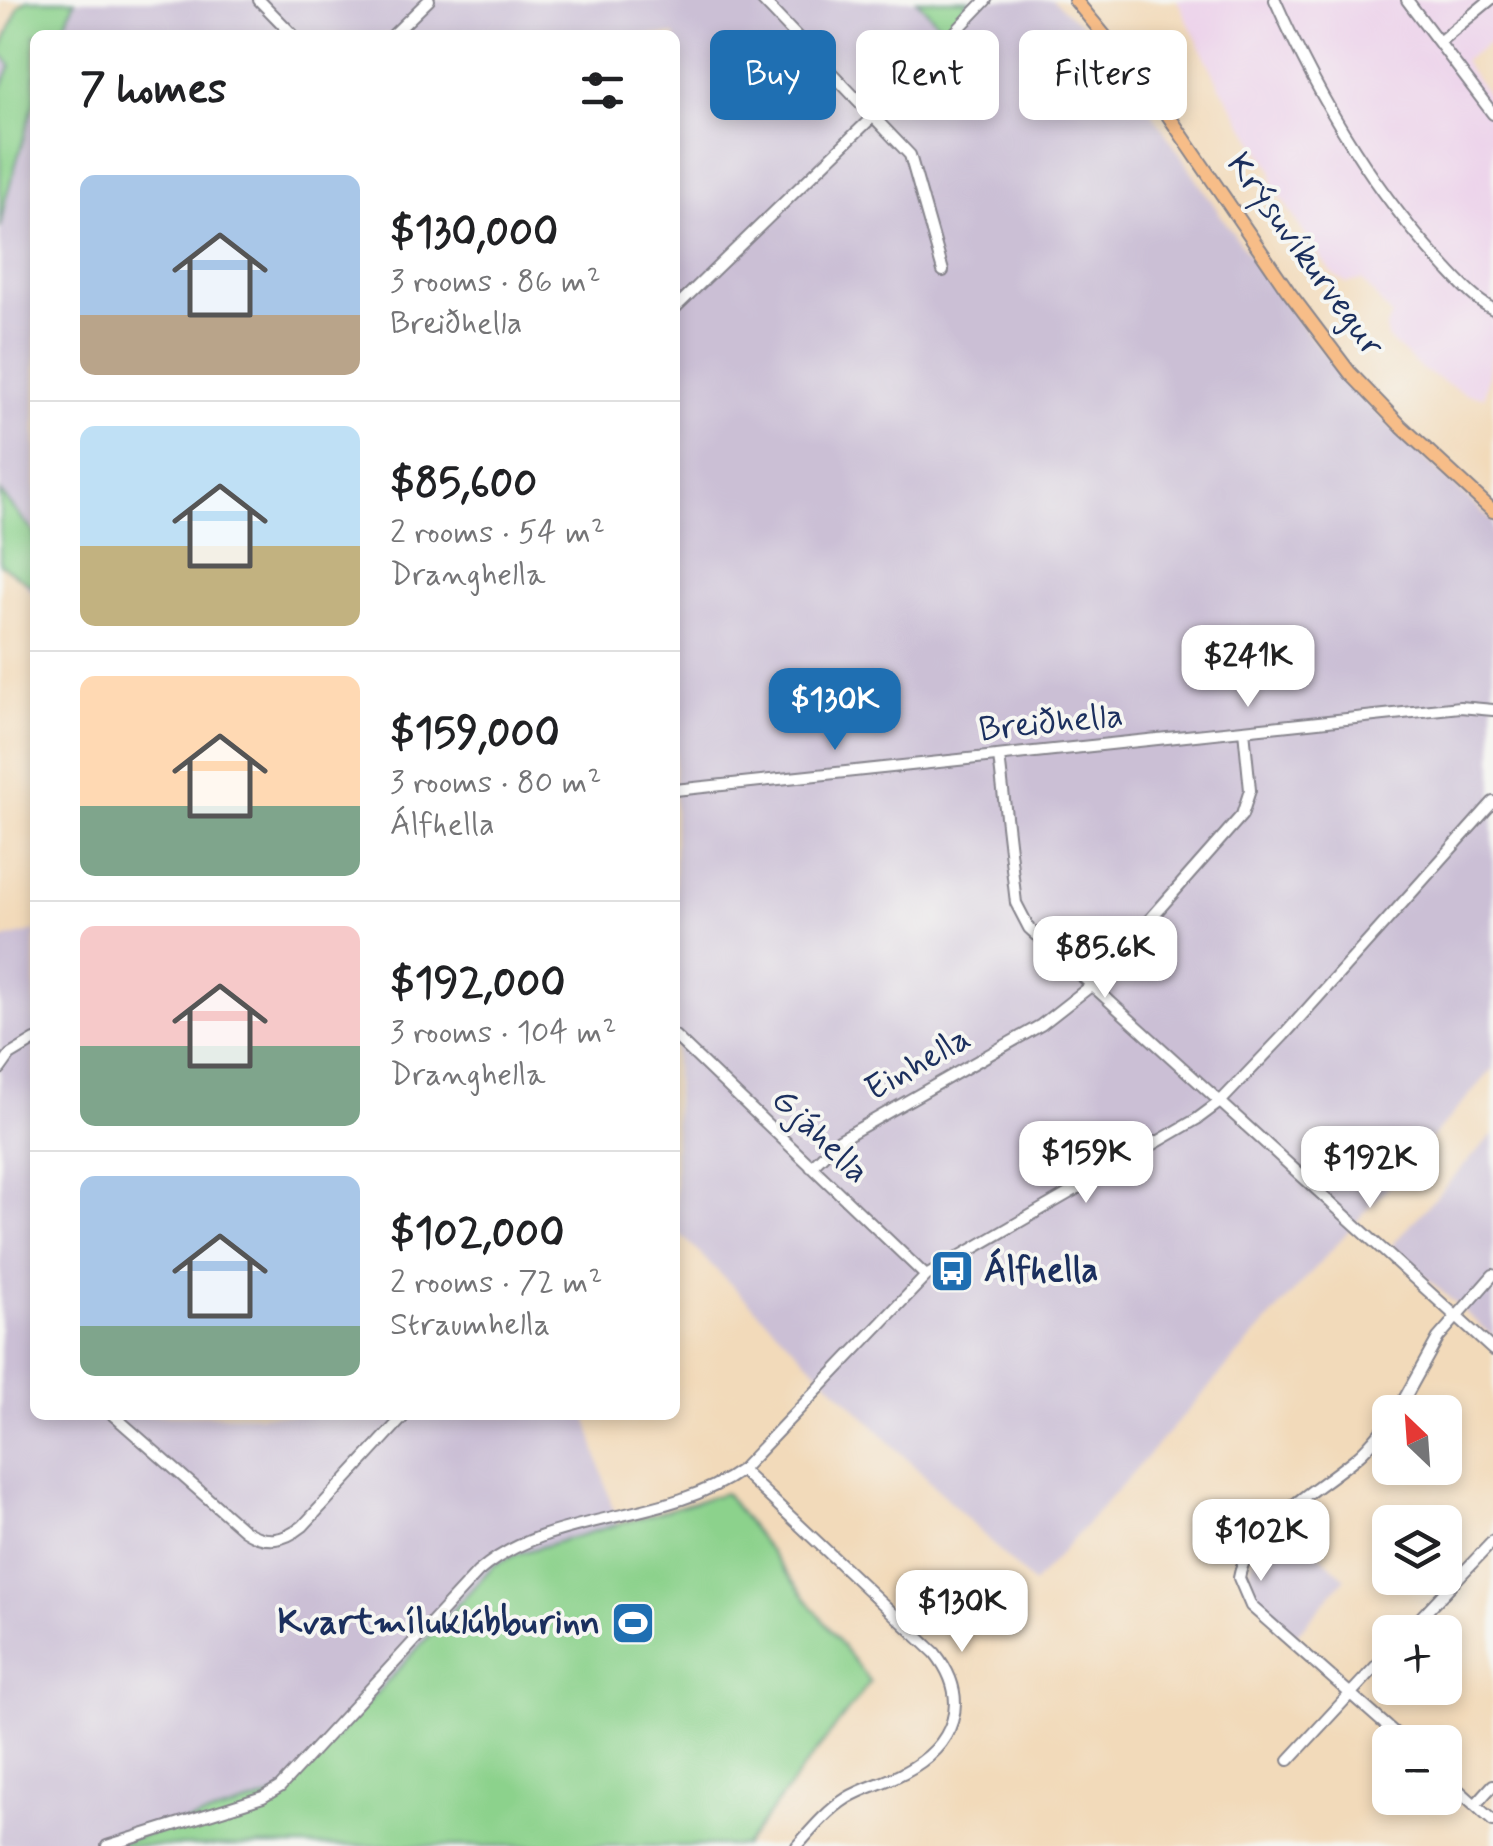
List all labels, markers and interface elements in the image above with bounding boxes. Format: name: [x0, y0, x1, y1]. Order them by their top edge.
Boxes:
chip: Buy: [710, 30, 836, 120]
chip: Rent: [856, 30, 999, 120]
chip: Filters: [1019, 30, 1187, 120]
text: 7 homes: [80, 63, 227, 118]
icon: filters: [575, 63, 630, 118]
street label: Krýsuvíkurvegur: [1215, 144, 1395, 367]
text: $130,000: [390, 206, 558, 261]
icon: home: [160, 215, 280, 335]
text: 3 rooms · 86 m²: [390, 261, 601, 303]
text: Breiðhella: [390, 303, 522, 345]
text: $85,600: [390, 457, 537, 512]
icon: home: [160, 466, 280, 586]
text: 2 rooms · 54 m²: [390, 512, 605, 554]
text: Dranghella: [390, 554, 545, 596]
pin: $241K: [1178, 625, 1318, 710]
text: $241K: [1204, 636, 1292, 678]
pin: $130K: [765, 668, 905, 753]
text: $130K: [791, 679, 879, 721]
street label: Breiðhella: [977, 693, 1125, 753]
text: $159,000: [390, 707, 560, 762]
icon: home: [160, 716, 280, 836]
text: 3 rooms · 80 m²: [390, 762, 601, 804]
text: Álfhella: [390, 804, 495, 846]
pin: $85.6K: [1024, 916, 1186, 1001]
text: $85.6K: [1055, 927, 1155, 969]
text: $192,000: [390, 957, 565, 1012]
icon: home: [160, 966, 280, 1086]
text: 3 rooms · 104 m²: [390, 1012, 616, 1054]
street label: Einhella: [857, 1015, 979, 1113]
text: Dranghella: [390, 1054, 545, 1096]
street label: Gjáhella: [761, 1078, 879, 1194]
pin: $159K: [1016, 1121, 1156, 1206]
pin: $192K: [1300, 1126, 1440, 1211]
text: $159K: [1041, 1132, 1131, 1174]
text: $192K: [1323, 1137, 1417, 1179]
text: $102,000: [390, 1207, 564, 1262]
icon: home: [160, 1216, 280, 1336]
place label: Álfhella: [984, 1247, 1098, 1294]
bus stop icon: Álfhella: [929, 1248, 975, 1294]
text: 2 rooms · 72 m²: [390, 1262, 603, 1304]
text: Straumhella: [390, 1304, 550, 1346]
north arrow: [1372, 1395, 1462, 1485]
map controls: [1372, 1395, 1462, 1815]
pin: $102K: [1191, 1499, 1331, 1584]
button: layers: [1372, 1505, 1462, 1595]
text: $102K: [1214, 1510, 1308, 1552]
pin: $130K: [892, 1570, 1032, 1655]
text: $130K: [918, 1581, 1006, 1623]
place label: Kvartmíluklúbburinn: [278, 1600, 600, 1646]
sports icon: Kvartmíluklúbburinn: [610, 1600, 656, 1646]
button: +: [1372, 1615, 1462, 1705]
button: −: [1372, 1725, 1462, 1815]

